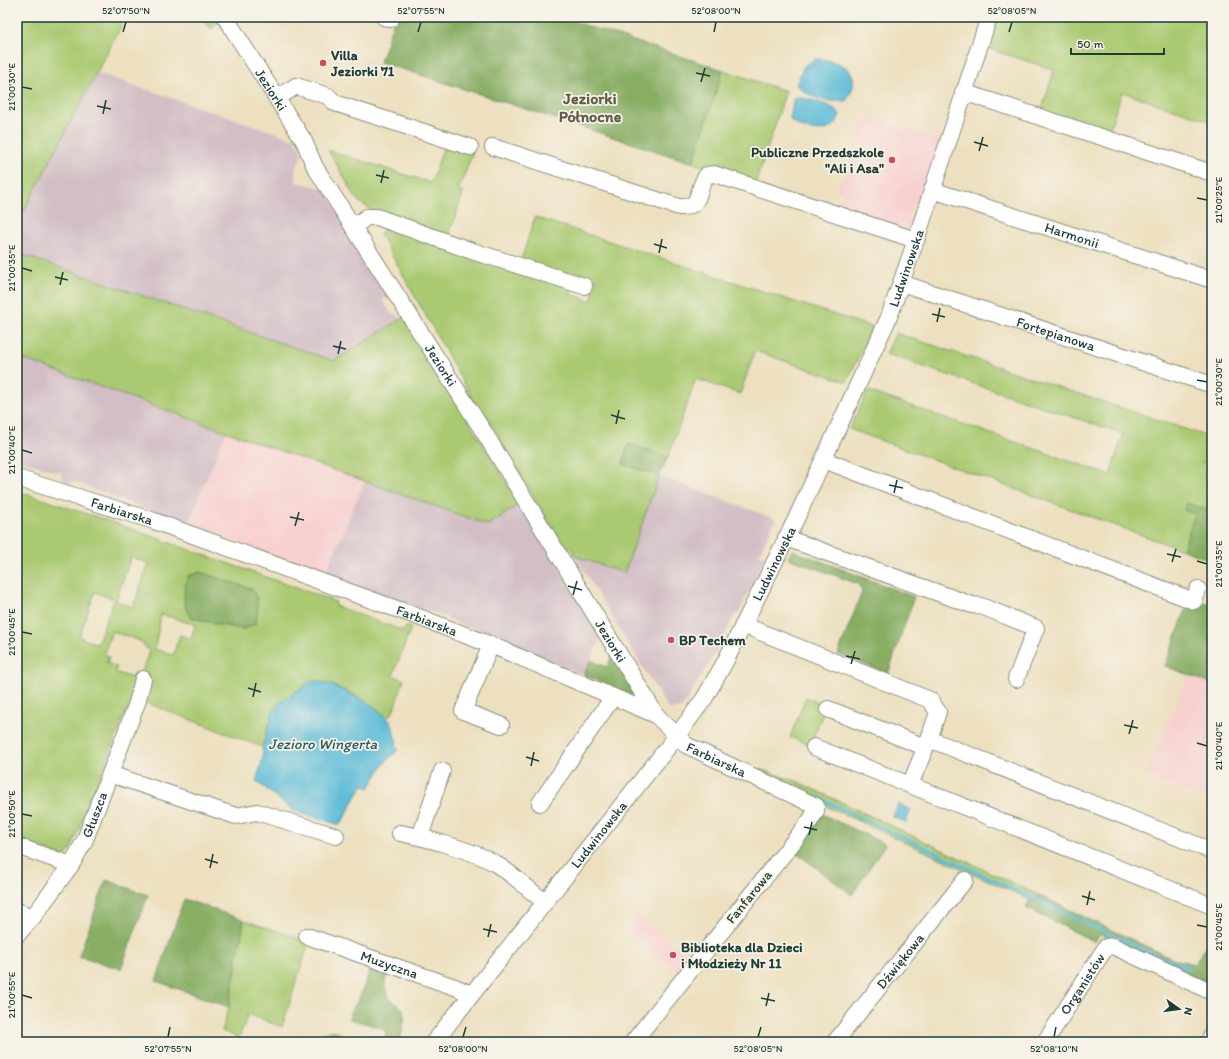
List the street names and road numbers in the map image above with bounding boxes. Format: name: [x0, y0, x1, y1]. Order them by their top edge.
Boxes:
street label: Jeziorki: [251, 65, 291, 114]
street label: Harmonii: [1043, 218, 1101, 252]
street label: Ludwinowska: [885, 226, 928, 309]
street label: Fortepianowa: [1015, 313, 1098, 355]
street label: Jeziorki: [421, 341, 461, 389]
street label: Farbiarska: [89, 493, 156, 529]
street label: Ludwinowska: [748, 523, 800, 604]
street label: Farbiarska: [394, 601, 460, 640]
street label: Jeziorki: [592, 616, 630, 665]
street label: Farbiarska: [684, 738, 750, 781]
street label: Głuszca: [78, 789, 111, 840]
street label: Ludwinowska: [567, 797, 631, 871]
street label: Fanfarowa: [722, 866, 776, 927]
street label: Dźwiękowa: [873, 929, 928, 992]
street label: Muzyczna: [358, 947, 420, 982]
street label: Organistów: [1056, 950, 1109, 1018]

